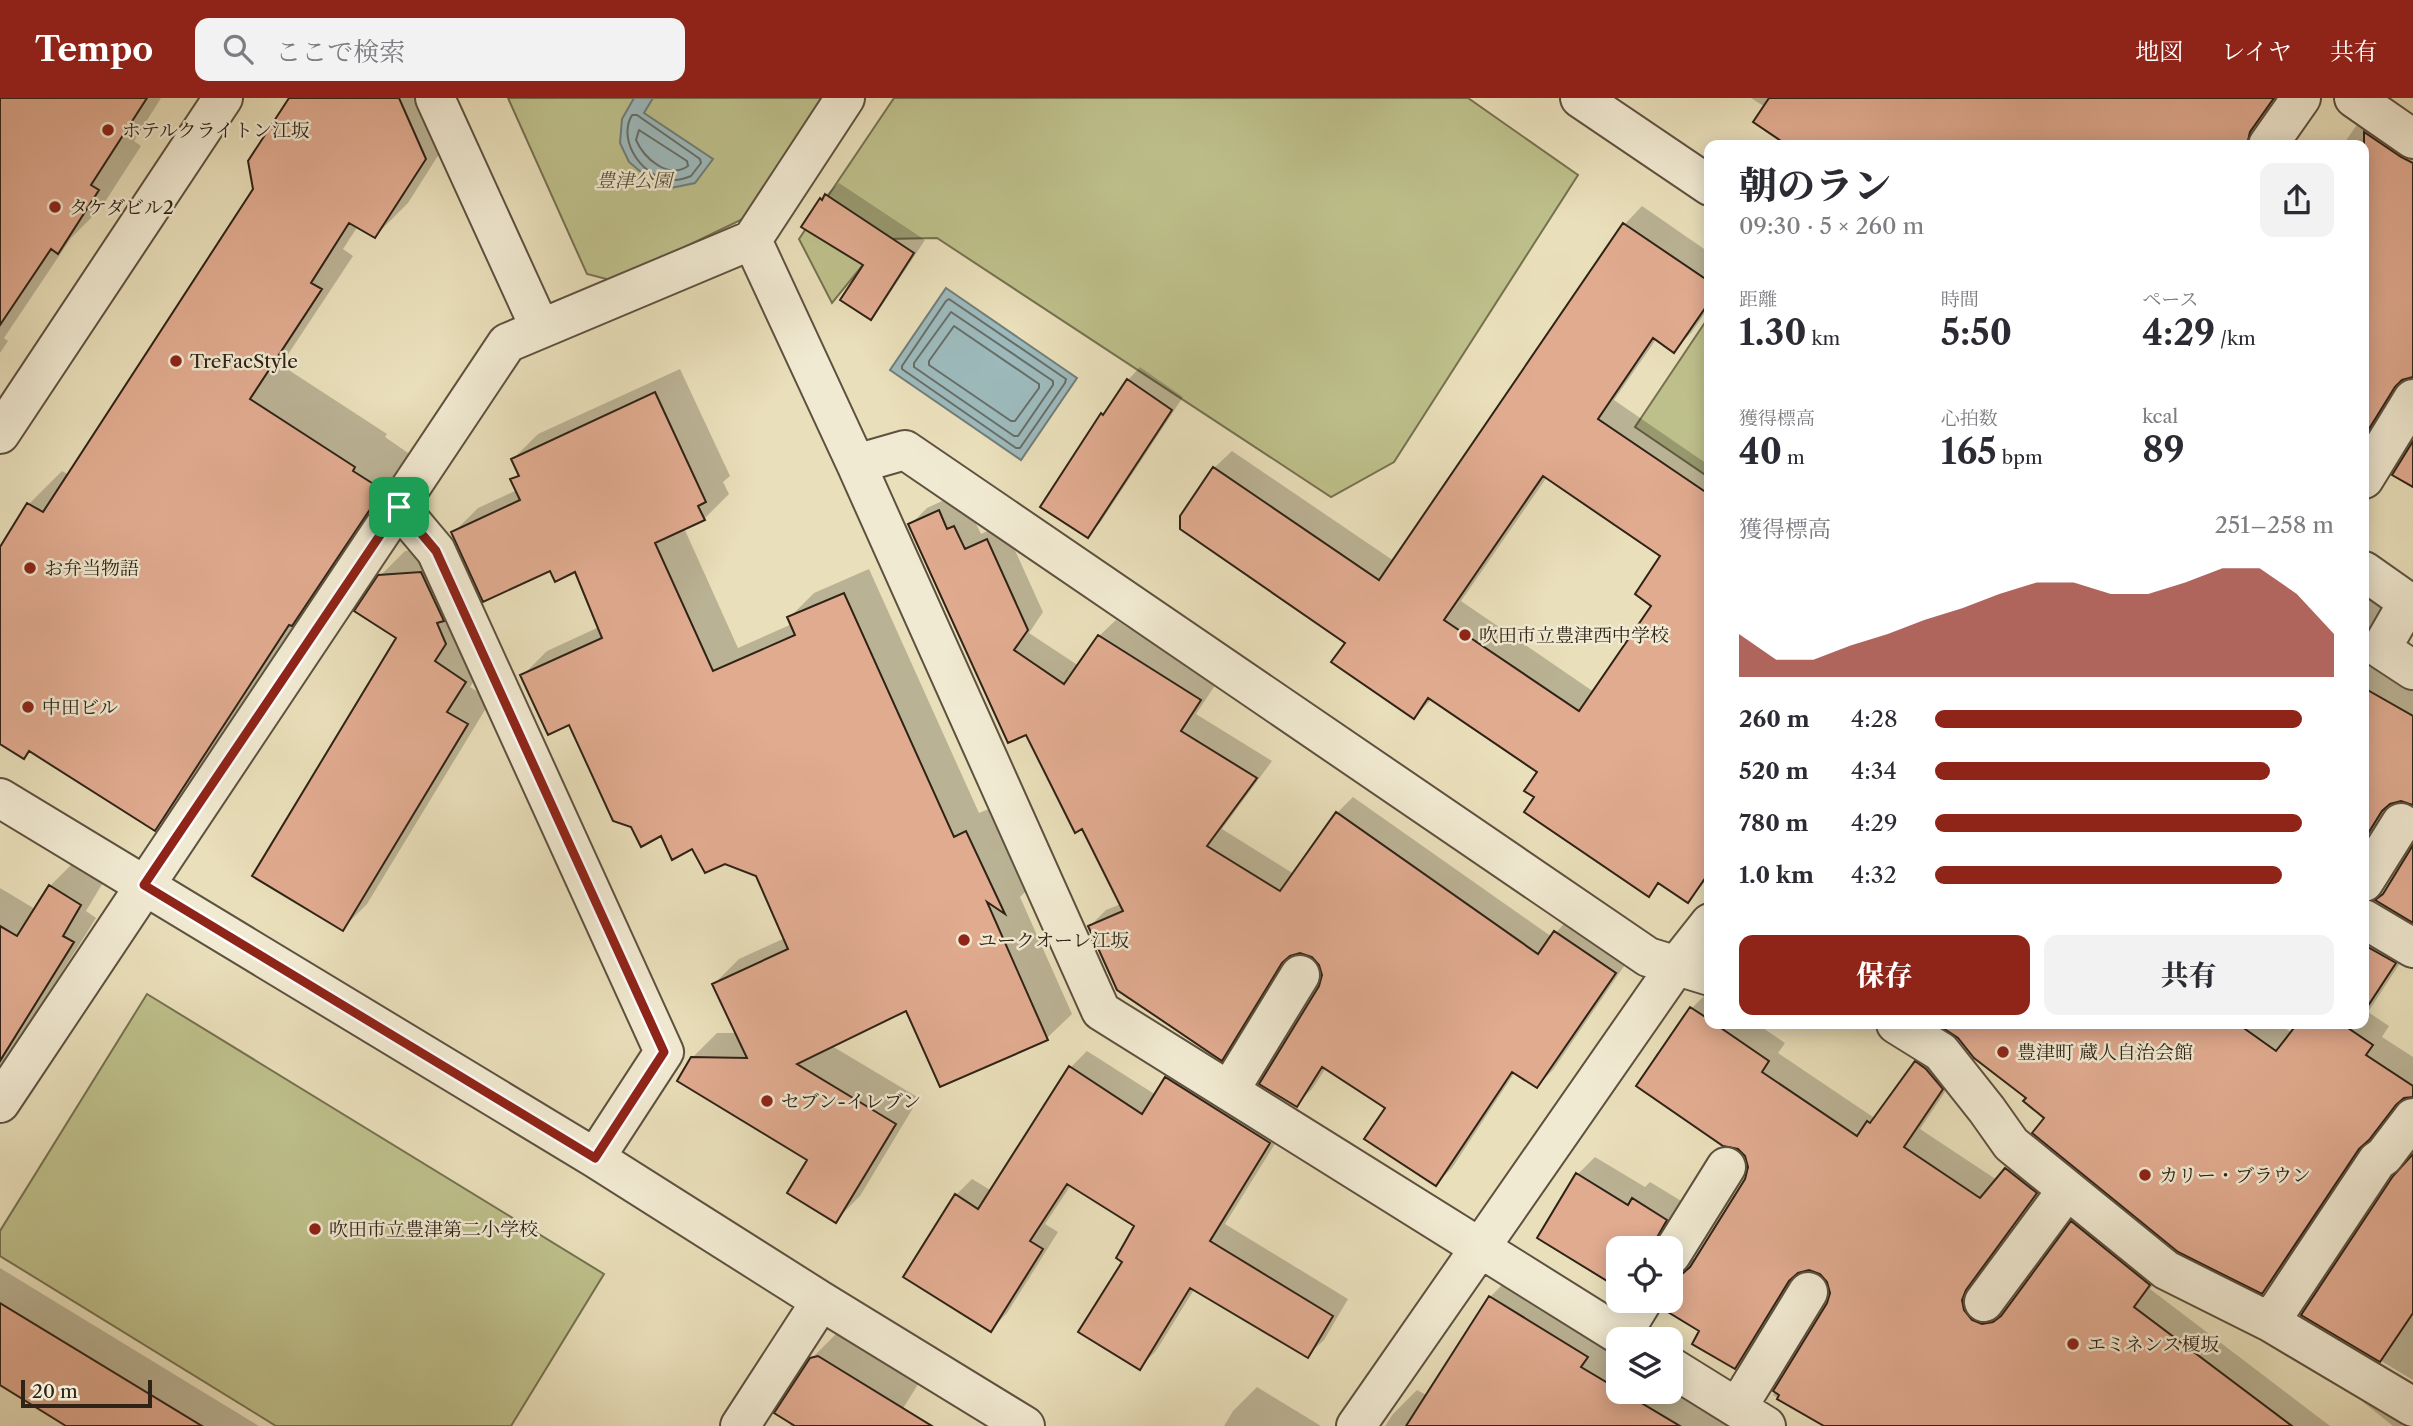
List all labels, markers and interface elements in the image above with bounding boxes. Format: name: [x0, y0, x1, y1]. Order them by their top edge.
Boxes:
search box: [195, 18, 685, 81]
text: Tempo: [35, 29, 153, 70]
icon: search: [219, 30, 257, 68]
text: ここで検索: [275, 36, 405, 68]
text: 地図: [2135, 37, 2183, 66]
text: レイヤ: [2221, 37, 2292, 66]
text: 共有: [2330, 37, 2378, 66]
place label: ホテルクライトン江坂: [122, 119, 310, 142]
marker: ホテルクライトン江坂: [100, 122, 116, 138]
text: 朝のラン: [1739, 162, 1891, 209]
button: share: [2260, 163, 2334, 237]
park label: 豊津公園: [596, 169, 675, 192]
place label: タケダビル2: [69, 196, 174, 219]
marker: タケダビル2: [47, 199, 63, 215]
text: 09:30 · 5 × 260 m: [1739, 212, 1924, 240]
text: 距離: [1739, 288, 1777, 311]
text: 時間: [1941, 288, 1979, 311]
text: ペース: [2142, 288, 2198, 311]
text: 1.30: [1739, 311, 1807, 354]
text: 5:50: [1941, 311, 2012, 354]
text: 4:29: [2142, 311, 2215, 354]
text: km: [1807, 327, 1840, 350]
text: /km: [2215, 327, 2256, 350]
place label: TreFacStyle: [190, 350, 298, 373]
marker: TreFacStyle: [168, 353, 184, 369]
text: kcal: [2142, 405, 2178, 428]
text: 獲得標高: [1739, 407, 1815, 430]
text: 心拍数: [1941, 407, 1998, 430]
text: 89: [2142, 428, 2185, 471]
text: 40: [1739, 430, 1782, 473]
text: 165: [1941, 430, 1997, 473]
text: m: [1782, 446, 1805, 469]
text: bpm: [1997, 446, 2043, 469]
pin: [369, 477, 429, 537]
icon: arrive: [380, 488, 418, 526]
text: 251–258 m: [2215, 511, 2334, 539]
text: 獲得標高: [1739, 515, 1831, 543]
place label: お弁当物語: [44, 557, 139, 580]
marker: お弁当物語: [22, 560, 38, 576]
place label: 吹田市立豊津西中学校: [1479, 624, 1669, 647]
marker: 吹田市立豊津西中学校: [1457, 627, 1473, 643]
place label: 中田ビル: [42, 696, 118, 719]
marker: 中田ビル: [20, 699, 36, 715]
text: 260 m: [1739, 705, 1810, 733]
text: 4:28: [1851, 705, 1898, 733]
text: 520 m: [1739, 757, 1809, 785]
text: 4:34: [1851, 757, 1897, 785]
text: 780 m: [1739, 809, 1809, 837]
text: 4:29: [1851, 809, 1897, 837]
text: 1.0 km: [1739, 861, 1814, 889]
text: 4:32: [1851, 861, 1897, 889]
place label: ユークオーレ江坂: [978, 929, 1130, 952]
marker: ユークオーレ江坂: [956, 932, 972, 948]
button: 保存: [1739, 935, 2030, 1015]
button: 共有: [2044, 935, 2334, 1015]
place label: 豊津町 蔵人自治会館: [2017, 1041, 2193, 1064]
marker: 豊津町 蔵人自治会館: [1995, 1044, 2011, 1060]
place label: セブン-イレブン: [781, 1090, 921, 1113]
marker: セブン-イレブン: [759, 1093, 775, 1109]
place label: カリー・ブラウン: [2159, 1164, 2311, 1187]
marker: カリー・ブラウン: [2137, 1167, 2153, 1183]
place label: 吹田市立豊津第二小学校: [329, 1218, 538, 1241]
marker: 吹田市立豊津第二小学校: [307, 1221, 323, 1237]
map controls: [1606, 1236, 1683, 1404]
button: locate: [1606, 1236, 1683, 1313]
button: layers: [1606, 1327, 1683, 1404]
place label: エミネンス榎坂: [2087, 1333, 2219, 1356]
marker: エミネンス榎坂: [2065, 1336, 2081, 1352]
scale bar: [21, 1377, 152, 1409]
text: 20 m: [32, 1380, 78, 1403]

